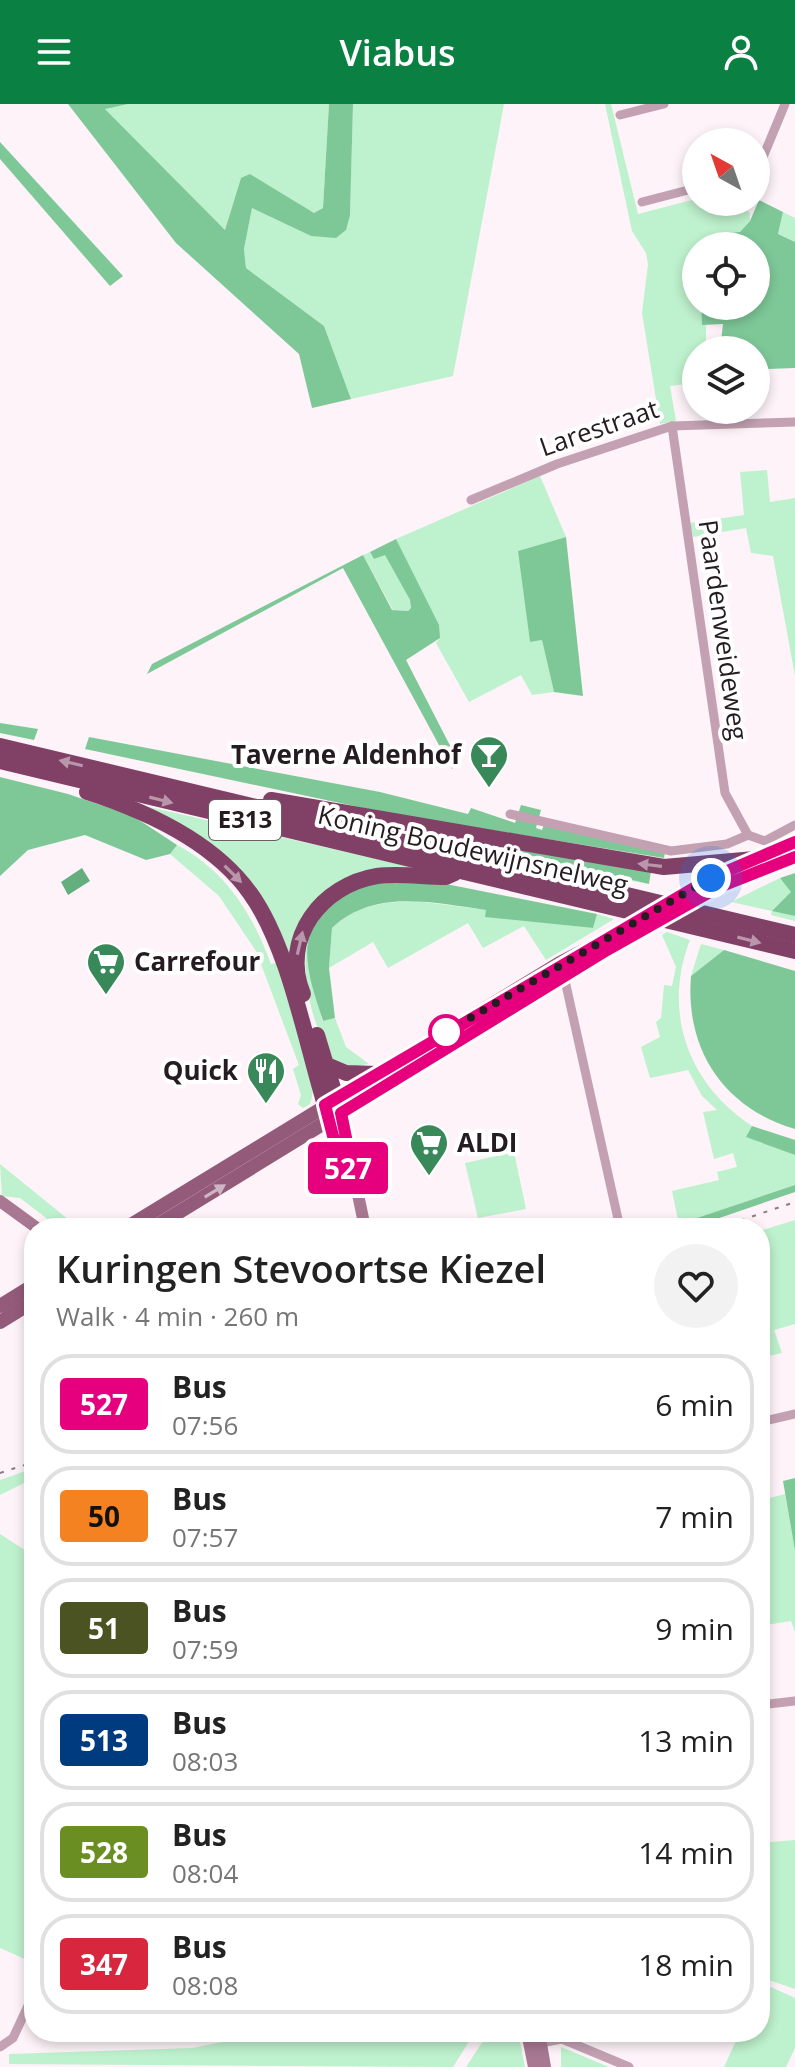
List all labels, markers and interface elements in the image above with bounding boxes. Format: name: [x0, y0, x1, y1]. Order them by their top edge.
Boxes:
text: Viabus: [339, 28, 456, 77]
icon: menu: [32, 30, 76, 74]
icon: person: [719, 30, 763, 74]
north arrow: [682, 128, 770, 216]
map controls: [682, 128, 770, 424]
button: locate: [682, 232, 770, 320]
button: layers: [682, 336, 770, 424]
street label: Larestraat: [534, 390, 663, 464]
street label: Paardenweideweg: [691, 517, 757, 742]
bar icon: Taverne Aldenhof: [468, 734, 510, 789]
place label: Taverne Aldenhof: [231, 736, 463, 772]
one-way arrow: [58, 756, 83, 769]
one-way arrow: [149, 794, 174, 806]
street label: Koning Boudewijnsnelweg: [315, 796, 632, 902]
road number: E313: [209, 800, 281, 840]
your location: [691, 858, 731, 898]
one-way arrow: [637, 859, 662, 872]
one-way arrow: [223, 864, 242, 883]
one-way arrow: [294, 930, 307, 955]
one-way arrow: [736, 934, 761, 947]
supermarket icon: Carrefour: [85, 941, 127, 996]
place label: Carrefour: [134, 943, 260, 979]
unlabelled marker: [429, 1015, 463, 1049]
restaurant icon: Quick: [245, 1050, 287, 1105]
place label: Quick: [163, 1052, 239, 1088]
supermarket icon: ALDI: [408, 1122, 450, 1177]
place label: ALDI: [457, 1124, 517, 1160]
line badge: 527: [302, 1142, 394, 1194]
text: 527: [324, 1149, 372, 1187]
one-way arrow: [204, 1184, 226, 1198]
text: Kuringen Stevoortse Kiezel: [56, 1242, 546, 1294]
button: heart: [654, 1244, 738, 1328]
text: Walk · 4 min · 260 m: [56, 1298, 299, 1334]
text: Bus: [172, 1366, 227, 1407]
text: 6 min: [655, 1384, 734, 1425]
text: 527: [80, 1385, 128, 1423]
text: 07:56: [172, 1407, 238, 1443]
text: Bus: [172, 1478, 227, 1519]
text: 7 min: [655, 1496, 734, 1537]
text: 50: [88, 1497, 120, 1535]
text: 07:57: [172, 1519, 238, 1555]
text: Bus: [172, 1590, 227, 1631]
text: 9 min: [655, 1608, 734, 1649]
text: 51: [88, 1609, 120, 1647]
text: 07:59: [172, 1631, 238, 1667]
text: Bus: [172, 1702, 227, 1743]
text: 13 min: [638, 1720, 734, 1761]
text: 513: [80, 1721, 128, 1759]
text: 08:03: [172, 1743, 238, 1779]
text: Bus: [172, 1814, 227, 1855]
text: 14 min: [638, 1832, 734, 1873]
text: 528: [80, 1833, 128, 1871]
text: 08:04: [172, 1855, 238, 1891]
text: Bus: [172, 1926, 227, 1967]
text: 18 min: [638, 1944, 734, 1985]
text: 347: [80, 1945, 128, 1983]
text: 08:08: [172, 1967, 238, 2003]

